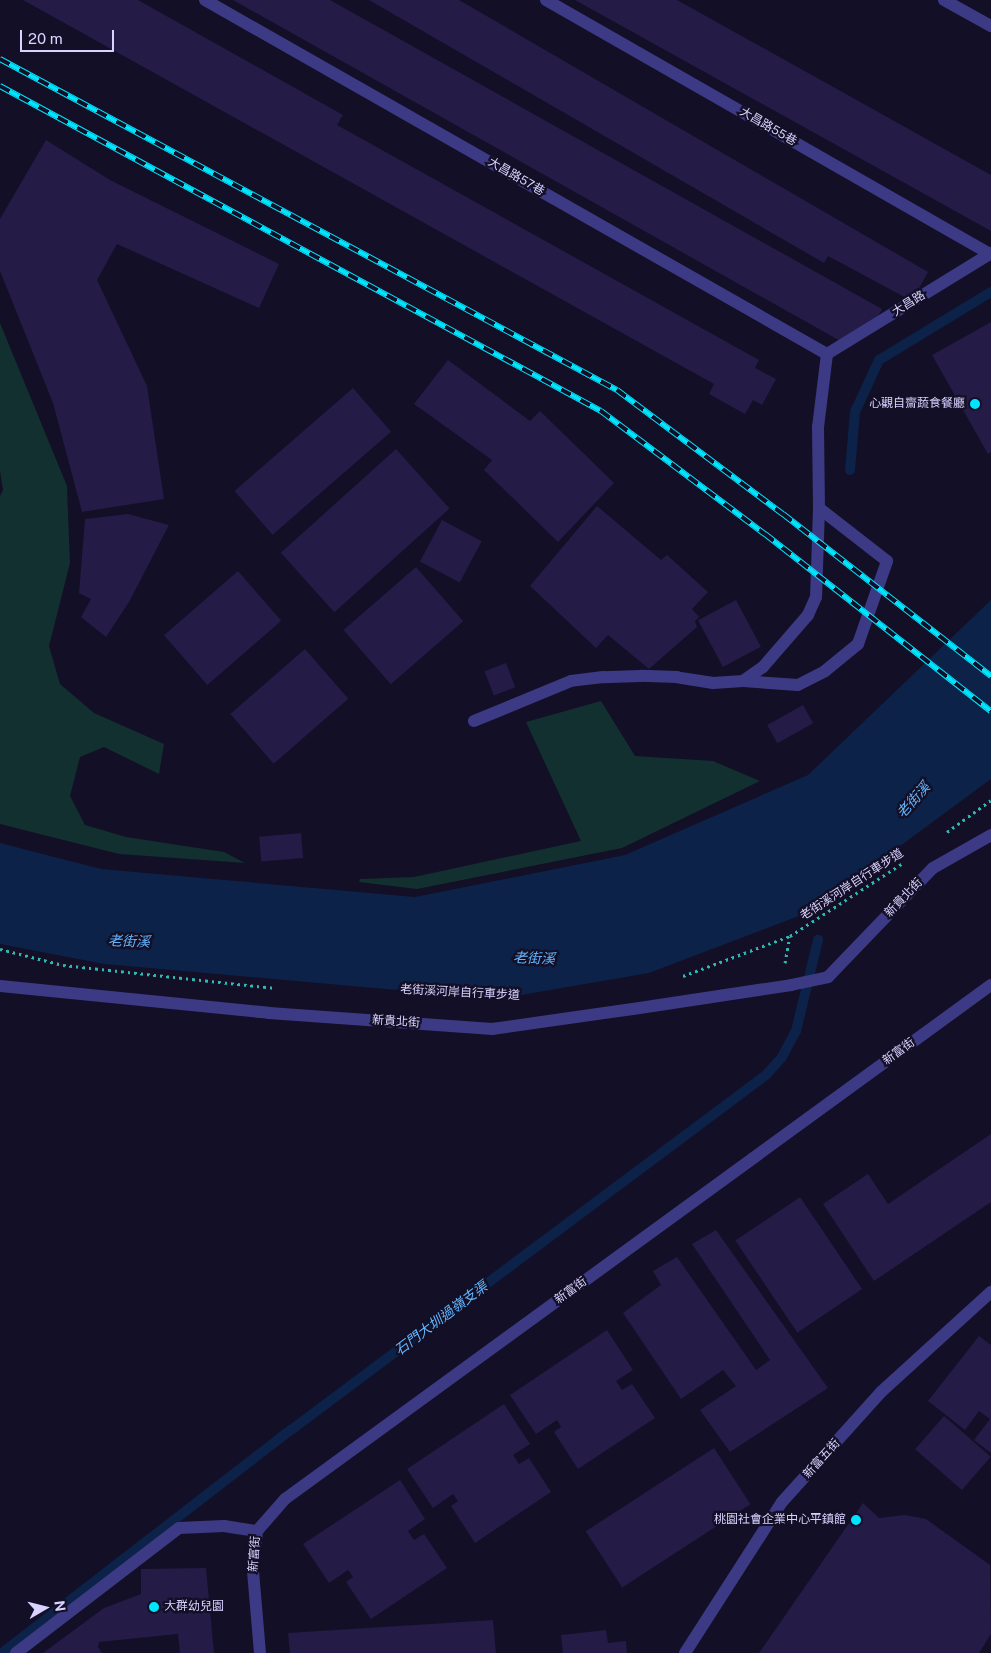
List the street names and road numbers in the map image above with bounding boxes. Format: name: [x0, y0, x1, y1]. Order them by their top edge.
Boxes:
street label: 大昌路55巷: [737, 105, 799, 149]
street label: 大昌路57巷: [485, 155, 547, 199]
street label: 大昌路: [890, 288, 928, 320]
street label: 老街溪河岸自行車步道: [798, 846, 906, 924]
street label: 新貴北街: [882, 876, 926, 920]
street label: 老街溪河岸自行車步道: [400, 983, 520, 1003]
street label: 新貴北街: [372, 1013, 420, 1031]
street label: 新富街: [880, 1036, 918, 1068]
street label: 新富街: [552, 1275, 590, 1307]
street label: 新富五街: [801, 1436, 843, 1482]
street label: 新富街: [247, 1536, 263, 1572]

